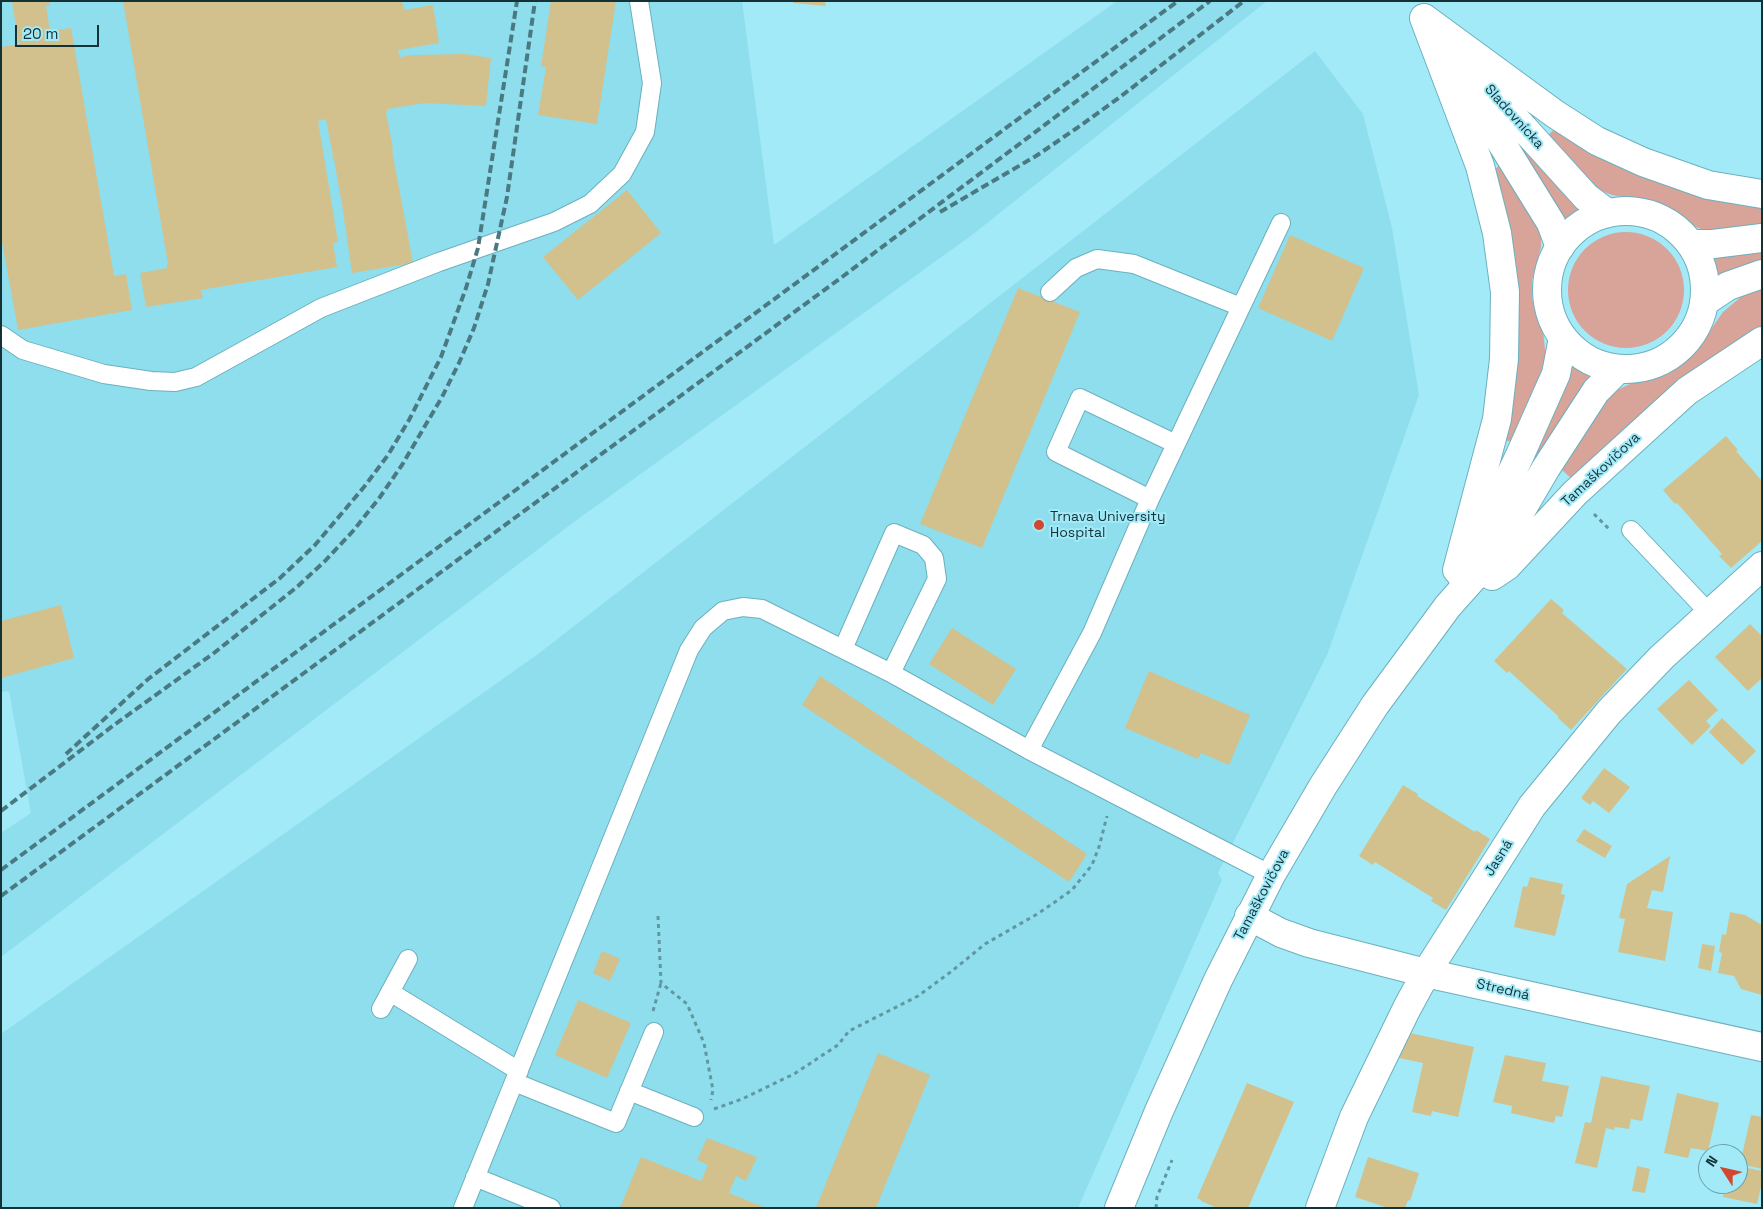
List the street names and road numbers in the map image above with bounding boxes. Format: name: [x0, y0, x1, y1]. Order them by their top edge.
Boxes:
street label: Sladovnícka: [1481, 81, 1547, 153]
street label: Tamaškovičova: [1558, 429, 1644, 511]
street label: Jasná: [1481, 837, 1517, 879]
street label: Tamaškovičova: [1231, 846, 1293, 944]
street label: Stredná: [1475, 976, 1531, 1004]

